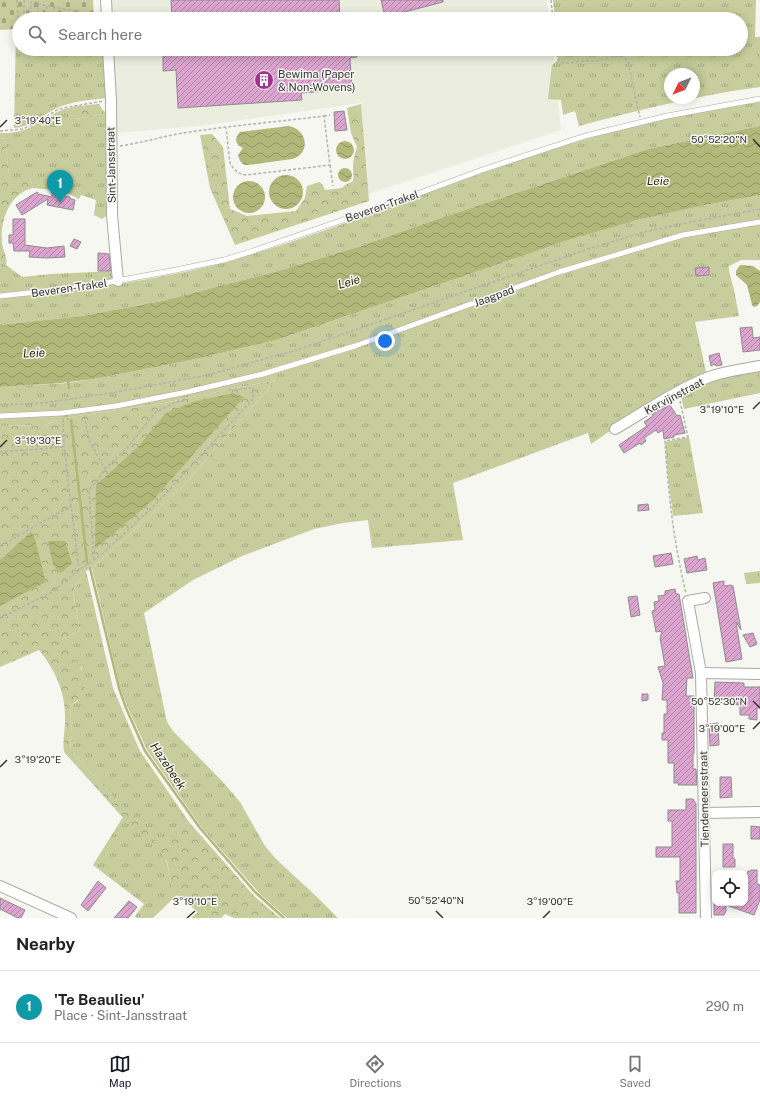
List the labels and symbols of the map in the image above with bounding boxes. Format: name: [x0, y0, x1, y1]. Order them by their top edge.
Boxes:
place label: Bewima (Paper & Non-Wovens): [278, 68, 356, 93]
north arrow: [664, 68, 700, 104]
building icon: Bewima (Paper & Non-Wovens): [253, 69, 275, 91]
text: 3°19'40"E: [15, 114, 61, 126]
street label: Sint-Jansstraat: [104, 127, 118, 203]
text: 50°52'20"N: [691, 133, 747, 145]
pin: 1: [47, 170, 73, 203]
water label: Leie: [647, 174, 670, 188]
street label: Beveren-Trakel: [344, 188, 420, 224]
water label: Leie: [336, 272, 362, 292]
street label: Beveren-Trakel: [30, 277, 108, 299]
street label: Jaagpad: [472, 283, 516, 309]
your location: [375, 331, 395, 351]
water label: Leie: [23, 346, 46, 360]
street label: Kervijnstraat: [642, 375, 706, 417]
text: 3°19'10"E: [700, 403, 744, 415]
text: 3°19'30"E: [15, 434, 61, 446]
text: 50°52'30"N: [691, 695, 747, 707]
text: 3°19'00"E: [699, 722, 745, 734]
water label: Hazebeek: [147, 740, 189, 793]
street label: Tiendemeersstraat: [697, 751, 711, 847]
text: 3°19'20"E: [15, 753, 61, 765]
text: 50°52'40"N: [408, 894, 464, 906]
text: 3°19'10"E: [173, 895, 217, 907]
text: 3°19'00"E: [527, 895, 573, 907]

